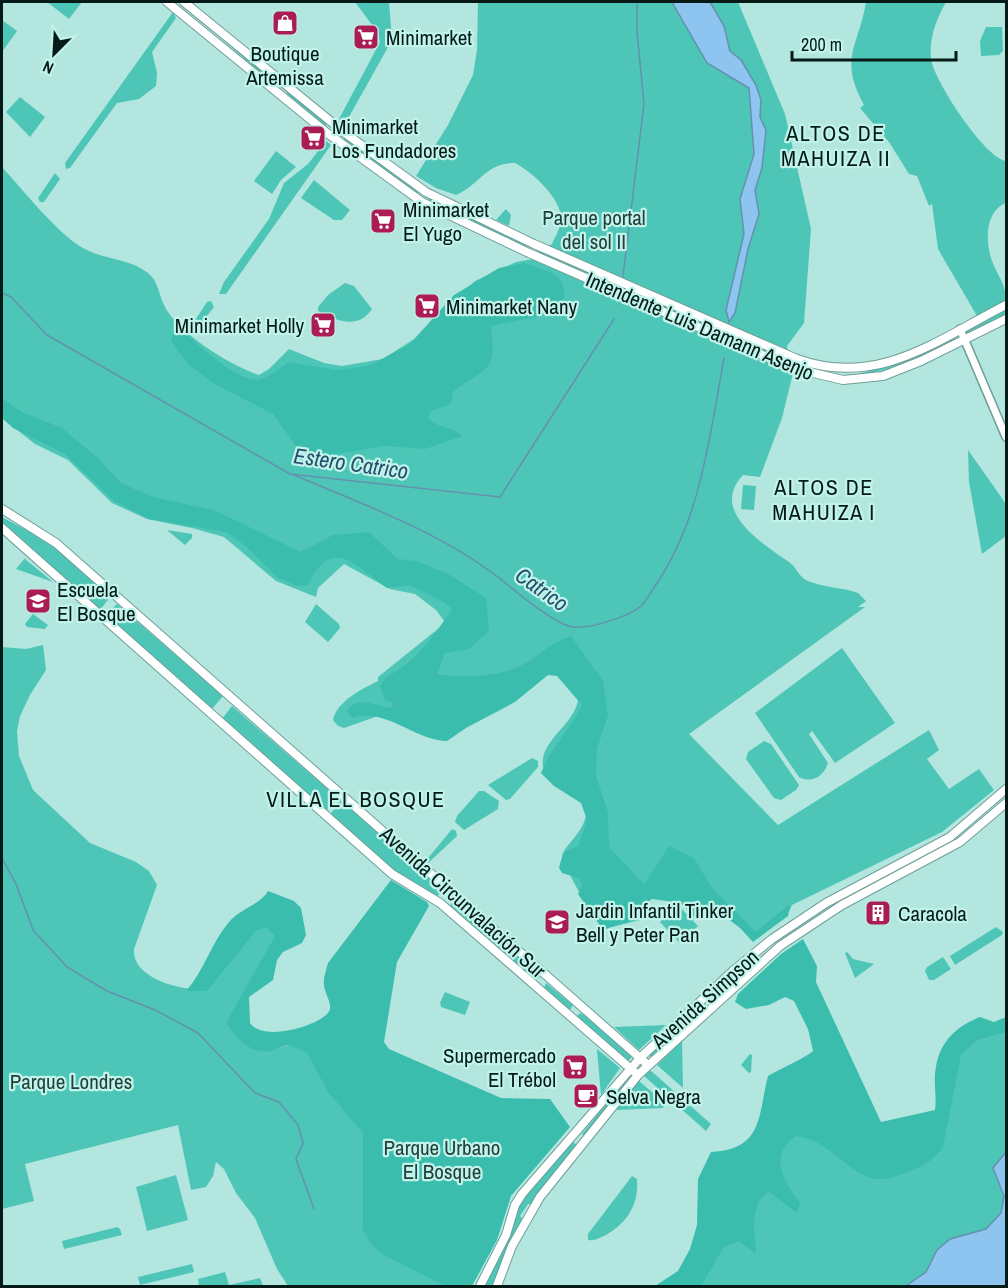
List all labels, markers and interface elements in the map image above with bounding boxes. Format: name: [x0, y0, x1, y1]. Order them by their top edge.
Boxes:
shop icon: Boutique Artemissa: [270, 8, 300, 38]
supermarket icon: Minimarket: [351, 22, 381, 52]
place label: Minimarket: [386, 23, 472, 52]
north arrow: [24, 24, 84, 84]
scale bar: [792, 24, 956, 62]
text: 200 m: [801, 32, 842, 57]
place label: Boutique Artemissa: [245, 39, 324, 92]
text: N: [39, 56, 57, 80]
place label: Minimarket Los Fundadores: [332, 112, 456, 165]
district label: ALTOS DE MAHUIZA II: [781, 118, 891, 173]
supermarket icon: Minimarket Los Fundadores: [298, 123, 328, 153]
place label: Minimarket El Yugo: [403, 195, 489, 248]
park label: Parque portal del sol II: [542, 203, 646, 256]
supermarket icon: Minimarket El Yugo: [368, 206, 398, 236]
street label: Intendente Luis Damann Asenjo: [582, 265, 818, 387]
supermarket icon: Minimarket Nany: [412, 291, 442, 321]
place label: Minimarket Nany: [446, 292, 577, 321]
supermarket icon: Minimarket Holly: [308, 310, 338, 340]
place label: Minimarket Holly: [175, 311, 304, 340]
water label: Estero Catrico: [292, 440, 410, 486]
district label: ALTOS DE MAHUIZA I: [772, 472, 876, 527]
water label: Catrico: [510, 560, 574, 618]
place label: Escuela El Bosque: [57, 575, 136, 628]
school or university icon: Escuela El Bosque: [23, 586, 53, 616]
district label: VILLA EL BOSQUE: [266, 784, 446, 814]
street label: Avenida Circunvalación Sur: [373, 819, 552, 985]
place label: Jardin Infantil Tinker Bell y Peter Pan: [576, 896, 734, 949]
building icon: Caracola: [863, 898, 893, 928]
place label: Caracola: [898, 899, 967, 928]
school or university icon: Jardin Infantil Tinker Bell y Peter Pan: [542, 907, 572, 937]
street label: Avenida Simpson: [644, 943, 765, 1056]
place label: Supermercado El Trébol: [443, 1041, 556, 1094]
supermarket icon: Supermercado El Trébol: [560, 1052, 590, 1082]
park label: Parque Londres: [10, 1067, 132, 1096]
cafe icon: Selva Negra: [571, 1081, 601, 1111]
place label: Selva Negra: [606, 1082, 701, 1111]
park label: Parque Urbano El Bosque: [384, 1133, 500, 1186]

